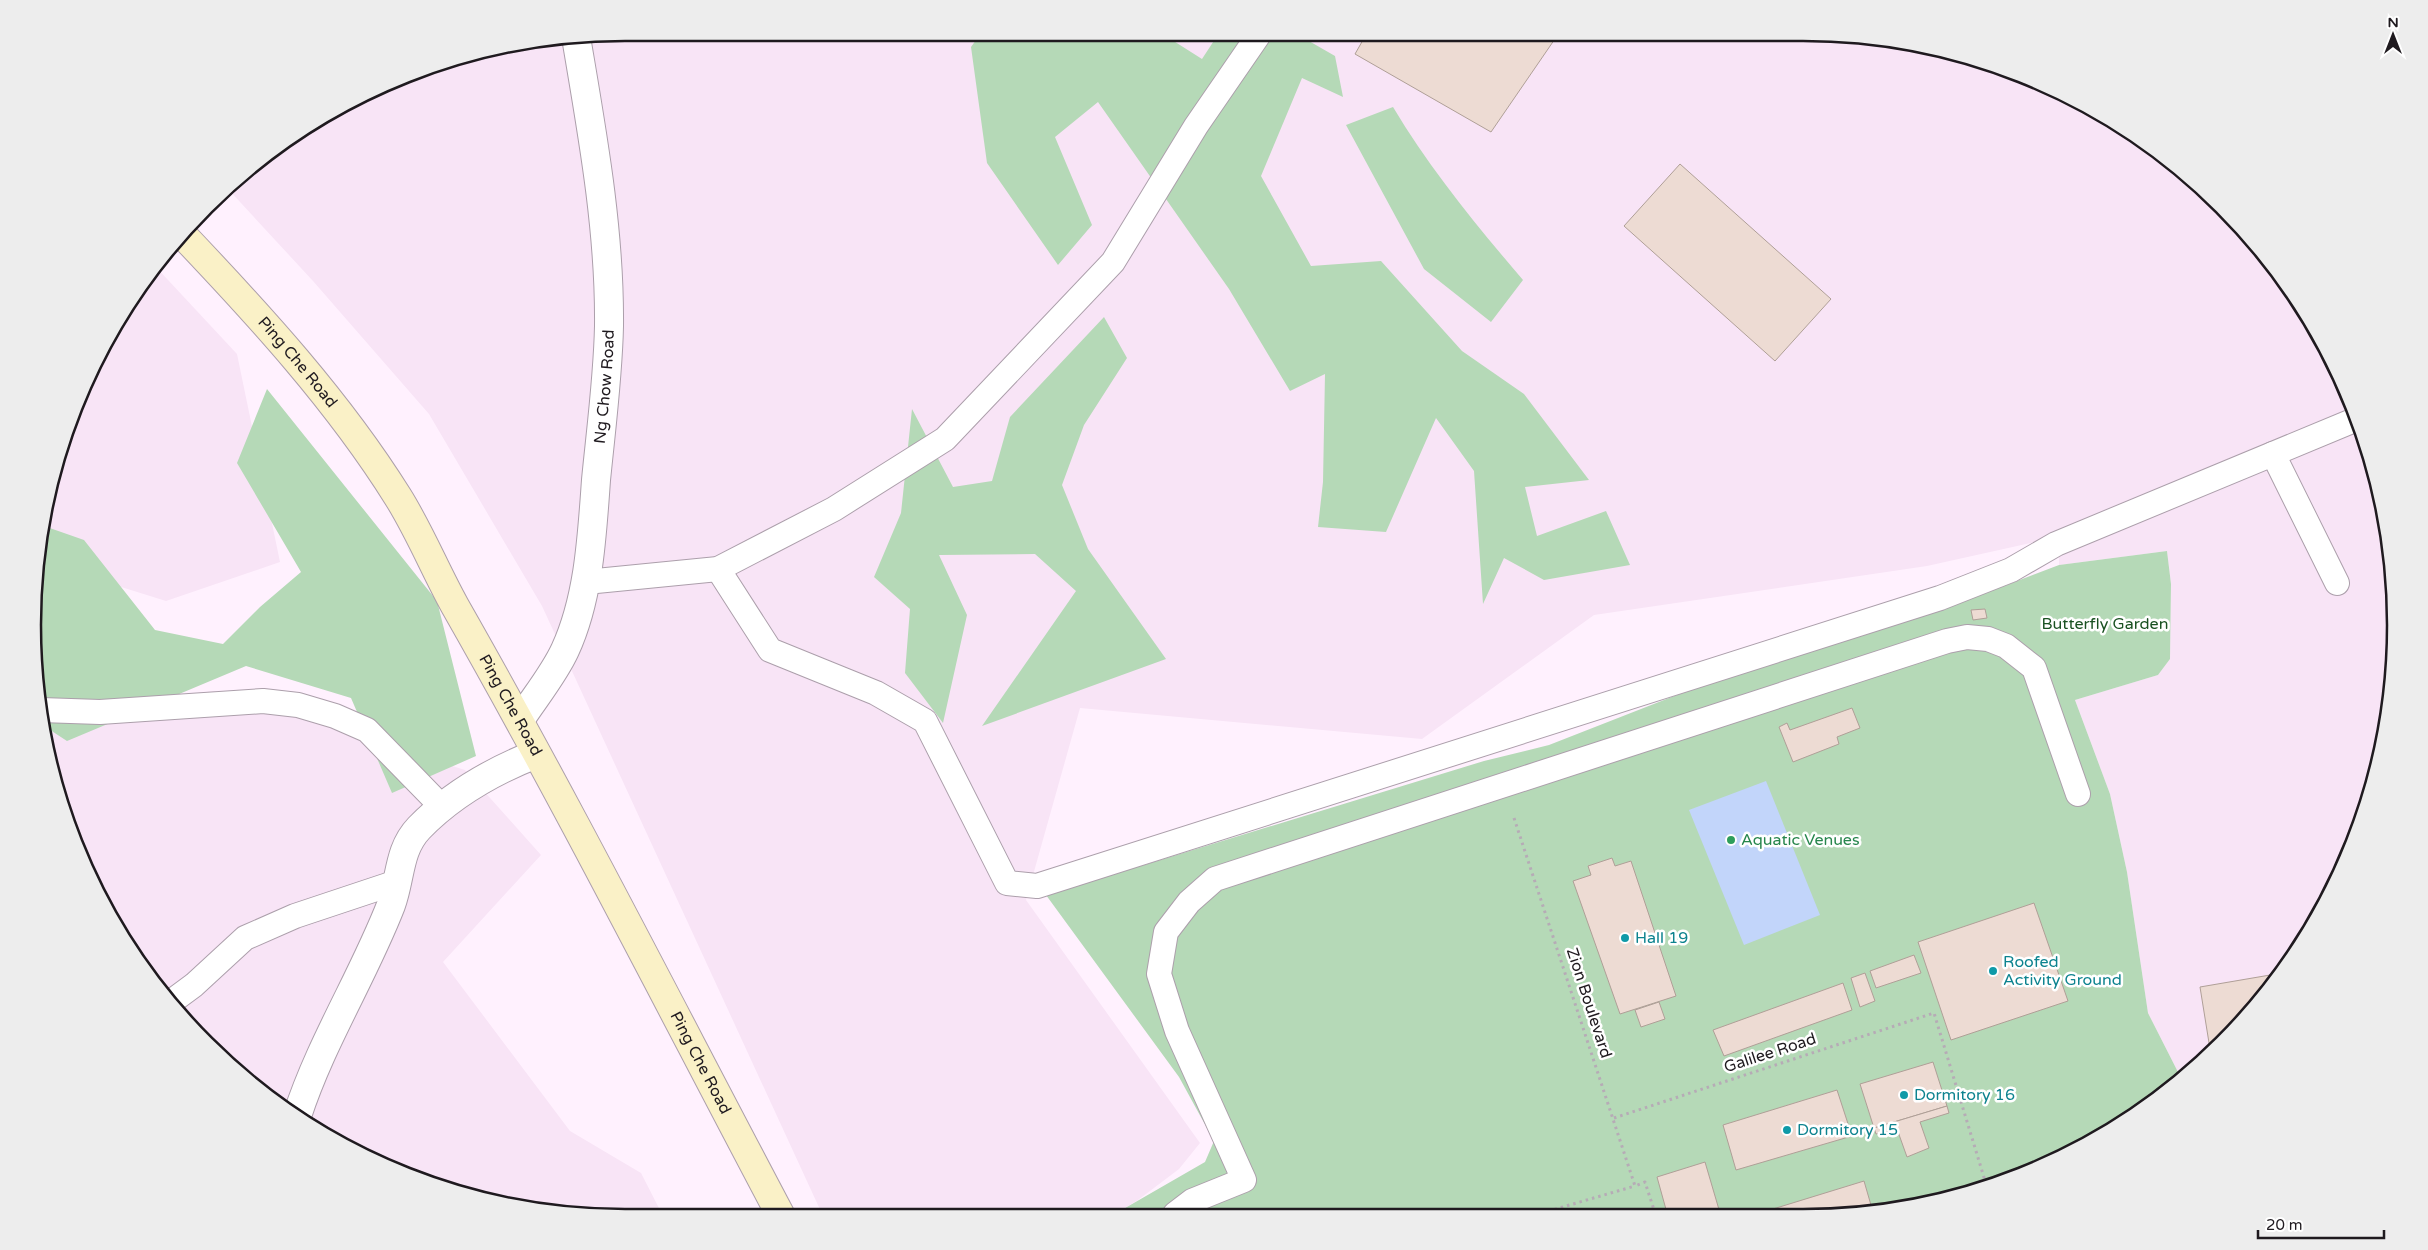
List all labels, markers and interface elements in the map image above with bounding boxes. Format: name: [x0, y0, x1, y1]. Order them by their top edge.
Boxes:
north arrow: [2368, 10, 2418, 60]
text: N: [2387, 14, 2399, 31]
street label: Ping Che Road: [253, 312, 341, 412]
street label: Ng Chow Road: [590, 329, 619, 445]
park label: Butterfly Garden: [2042, 614, 2168, 634]
street label: Ping Che Road: [474, 651, 546, 760]
place label: Aquatic Venues: [1741, 830, 1860, 850]
marker: Aquatic Venues: [1725, 834, 1737, 846]
place label: Hall 19: [1635, 928, 1688, 948]
marker: Hall 19: [1619, 932, 1631, 944]
street label: Zion Boulevard: [1562, 945, 1616, 1061]
place label: Roofed Activity Ground: [2003, 952, 2122, 990]
marker: Roofed Activity Ground: [1987, 965, 1999, 977]
street label: Ping Che Road: [666, 1008, 736, 1117]
street label: Galilee Road: [1721, 1029, 1819, 1077]
place label: Dormitory 16: [1914, 1085, 2015, 1105]
marker: Dormitory 16: [1898, 1089, 1910, 1101]
place label: Dormitory 15: [1797, 1120, 1898, 1140]
marker: Dormitory 15: [1781, 1124, 1793, 1136]
scale bar: [2258, 1208, 2384, 1240]
text: 20 m: [2266, 1216, 2303, 1234]

